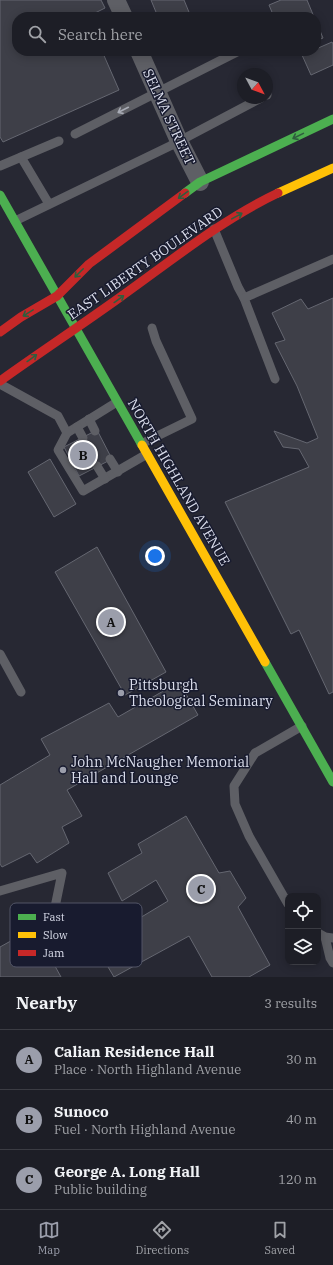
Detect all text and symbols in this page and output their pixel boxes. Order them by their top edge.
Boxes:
search box [12,12,321,56]
icon: search [26,23,48,45]
text: Search here [58,25,143,44]
street label: SELMA STREET [139,66,199,168]
north arrow [237,68,273,104]
one-way arrow [117,107,129,115]
one-way arrow [292,133,304,140]
one-way arrow [177,191,188,199]
street label: EAST LIBERTY BOULEVARD [64,202,226,324]
one-way arrow [231,212,243,220]
one-way arrow [74,268,84,278]
one-way arrow [114,295,125,303]
one-way arrow [23,309,34,317]
one-way arrow [26,354,37,362]
street label: NORTH HIGHLAND AVENUE [124,395,234,569]
pin: B [70,440,96,470]
your location [145,546,165,566]
pin: A [98,607,124,637]
place label: Pittsburgh Theological Seminary [129,676,273,710]
marker: Pittsburgh Theological Seminary [116,688,126,698]
place label: John McNaugher Memorial Hall and Lounge [71,753,249,787]
marker: John McNaugher Memorial Hall and Lounge [58,765,68,775]
pin: C [188,874,214,904]
map controls [285,893,321,965]
button: locate [285,893,321,929]
legend [10,903,142,967]
text: Fast [43,910,65,924]
text: Slow [43,928,68,942]
button: layers [285,929,321,965]
text: Jam [43,946,65,960]
text: Nearby [16,992,77,1014]
text: 3 results [264,995,317,1012]
text: Calian Residence Hall [54,1042,214,1061]
text: A [24,1051,34,1068]
text: 30 m [286,1051,317,1068]
text: Place · North Highland Avenue [54,1061,241,1078]
text: Sunoco [54,1102,109,1121]
text: B [24,1111,34,1128]
text: 40 m [286,1111,317,1128]
text: Fuel · North Highland Avenue [54,1121,235,1138]
text: George A. Long Hall [54,1162,200,1181]
text: C [25,1171,33,1188]
text: 120 m [278,1171,317,1188]
text: Public building [54,1181,147,1198]
tab: Map [38,1219,60,1257]
tab: Directions [135,1219,189,1257]
tab: Saved [264,1219,295,1257]

